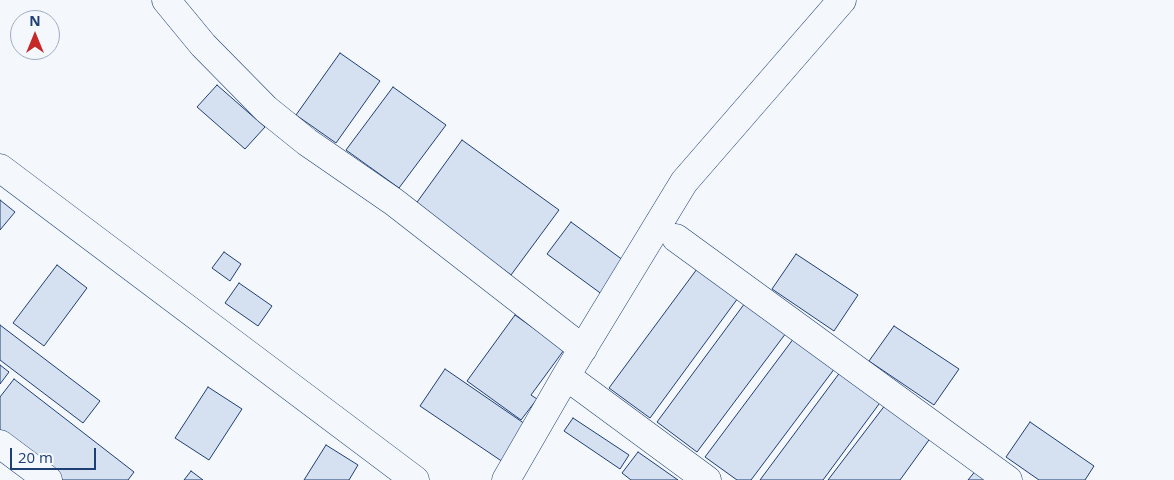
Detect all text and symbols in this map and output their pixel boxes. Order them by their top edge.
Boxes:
north arrow [10,10,60,60]
text: N [29,11,41,30]
scale bar [12,438,99,470]
text: 20 m [18,447,53,467]

